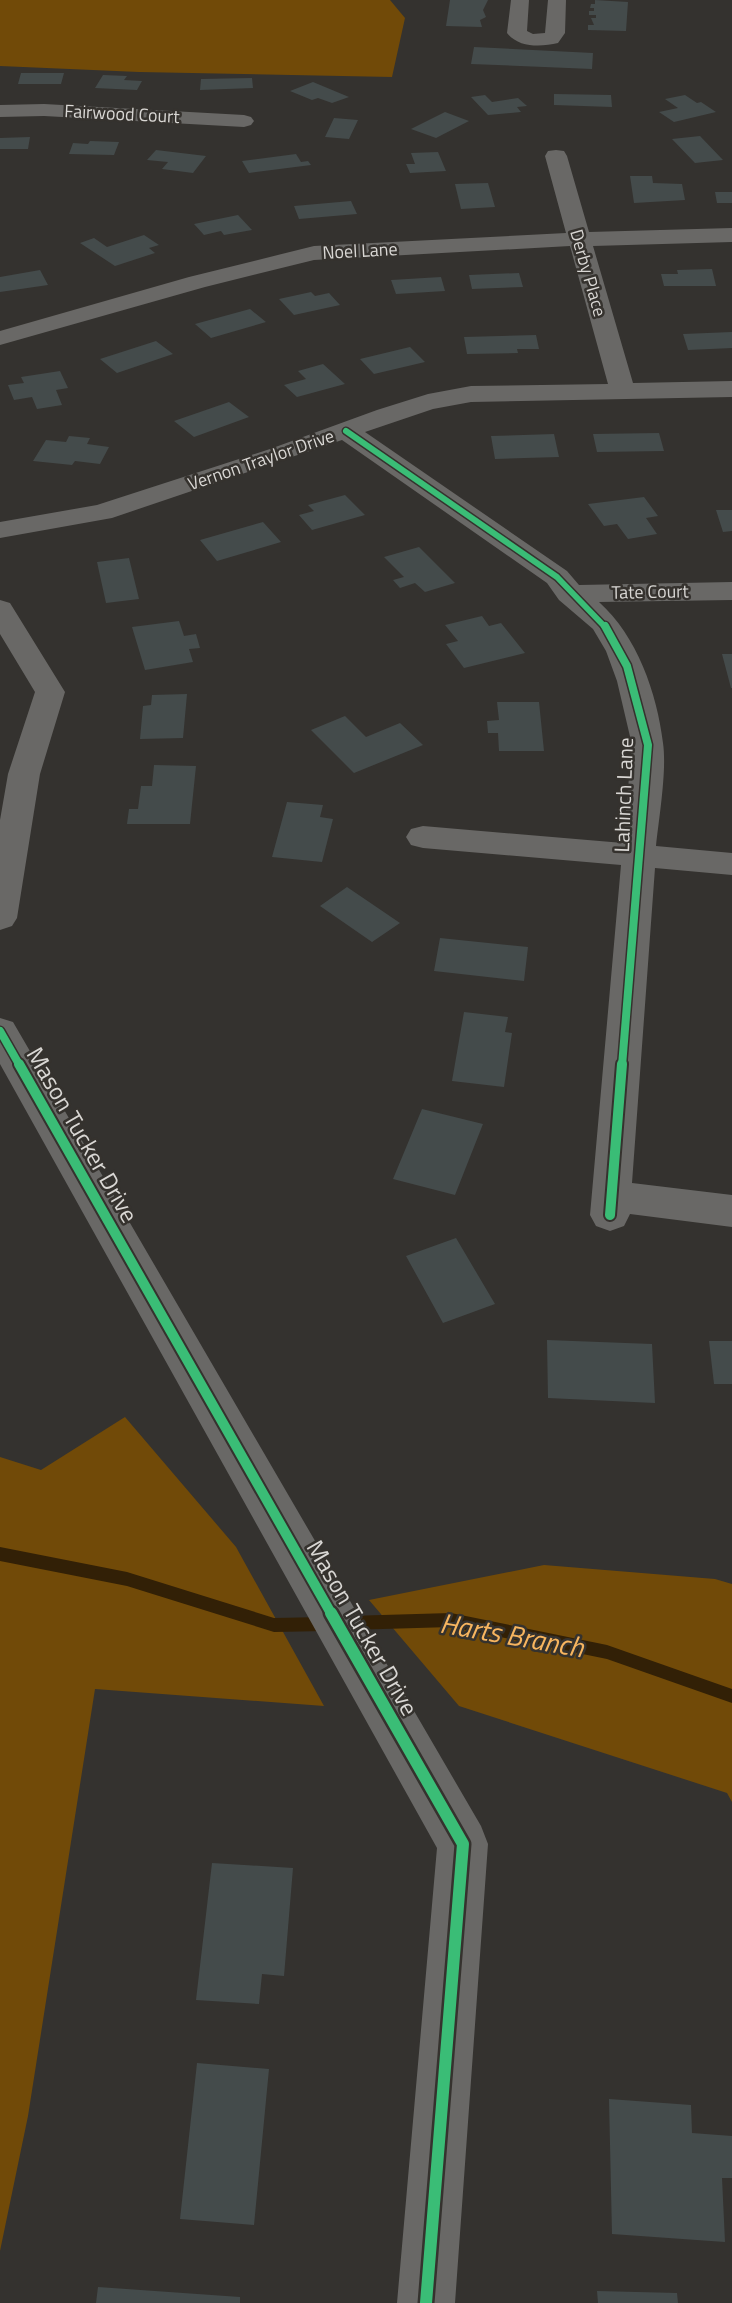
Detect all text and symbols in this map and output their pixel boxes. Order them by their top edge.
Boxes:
street label: Fairwood Court [64,97,181,130]
street label: Derby Place [563,226,614,320]
street label: Noel Lane [322,235,398,266]
street label: Vernon Traylor Drive [184,422,338,497]
street label: Tate Court [611,577,690,606]
street label: Lahinch Lane [605,737,641,853]
street label: Mason Tucker Drive [18,1040,148,1229]
street label: Mason Tucker Drive [298,1533,428,1722]
water label: Harts Branch [437,1601,588,1668]

